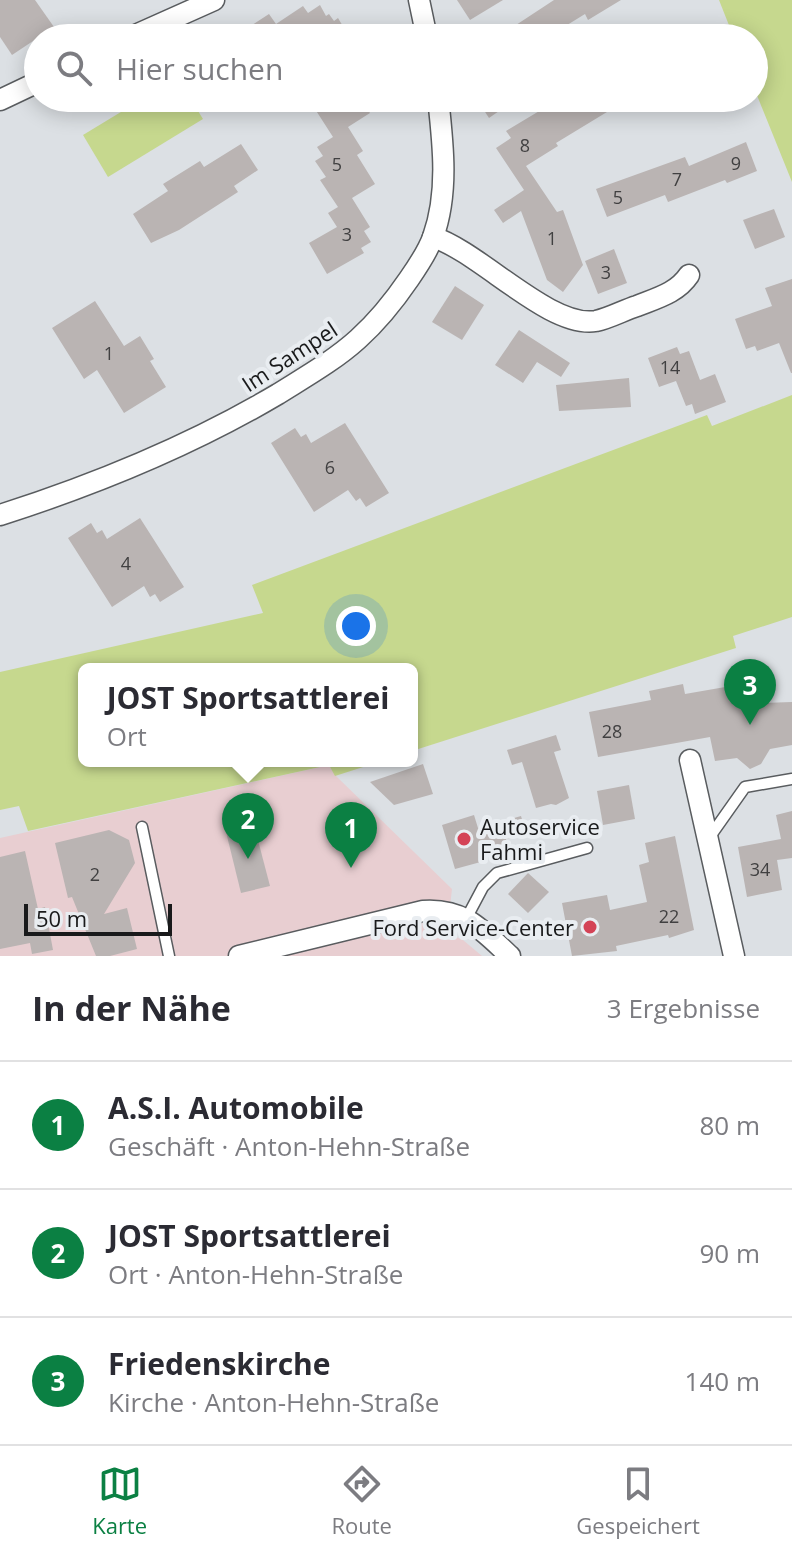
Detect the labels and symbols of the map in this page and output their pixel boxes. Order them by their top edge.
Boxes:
house number: 8 [520,133,530,157]
house number: 9 [731,151,741,175]
house number: 5 [332,152,342,176]
house number: 7 [672,167,682,191]
house number: 5 [613,185,623,209]
house number: 3 [342,222,352,246]
house number: 1 [547,226,557,250]
house number: 3 [601,260,611,284]
street label: Im Sampel [235,314,343,398]
house number: 1 [104,341,114,365]
house number: 14 [660,355,680,379]
house number: 6 [325,455,335,479]
house number: 4 [121,551,131,575]
your location [336,606,376,646]
pin: 3 [724,659,776,725]
house number: 28 [602,719,622,743]
pin: 2 [222,793,274,859]
pin: 1 [325,802,377,868]
place label: Autoservice Fahmi [480,811,600,866]
marker: Autoservice Fahmi [455,830,473,848]
house number: 34 [750,857,770,881]
house number: 2 [90,862,100,886]
scale bar [24,900,172,936]
house number: 22 [659,904,679,928]
place label: Ford Service-Center [372,912,574,942]
marker: Ford Service-Center [581,918,599,936]

